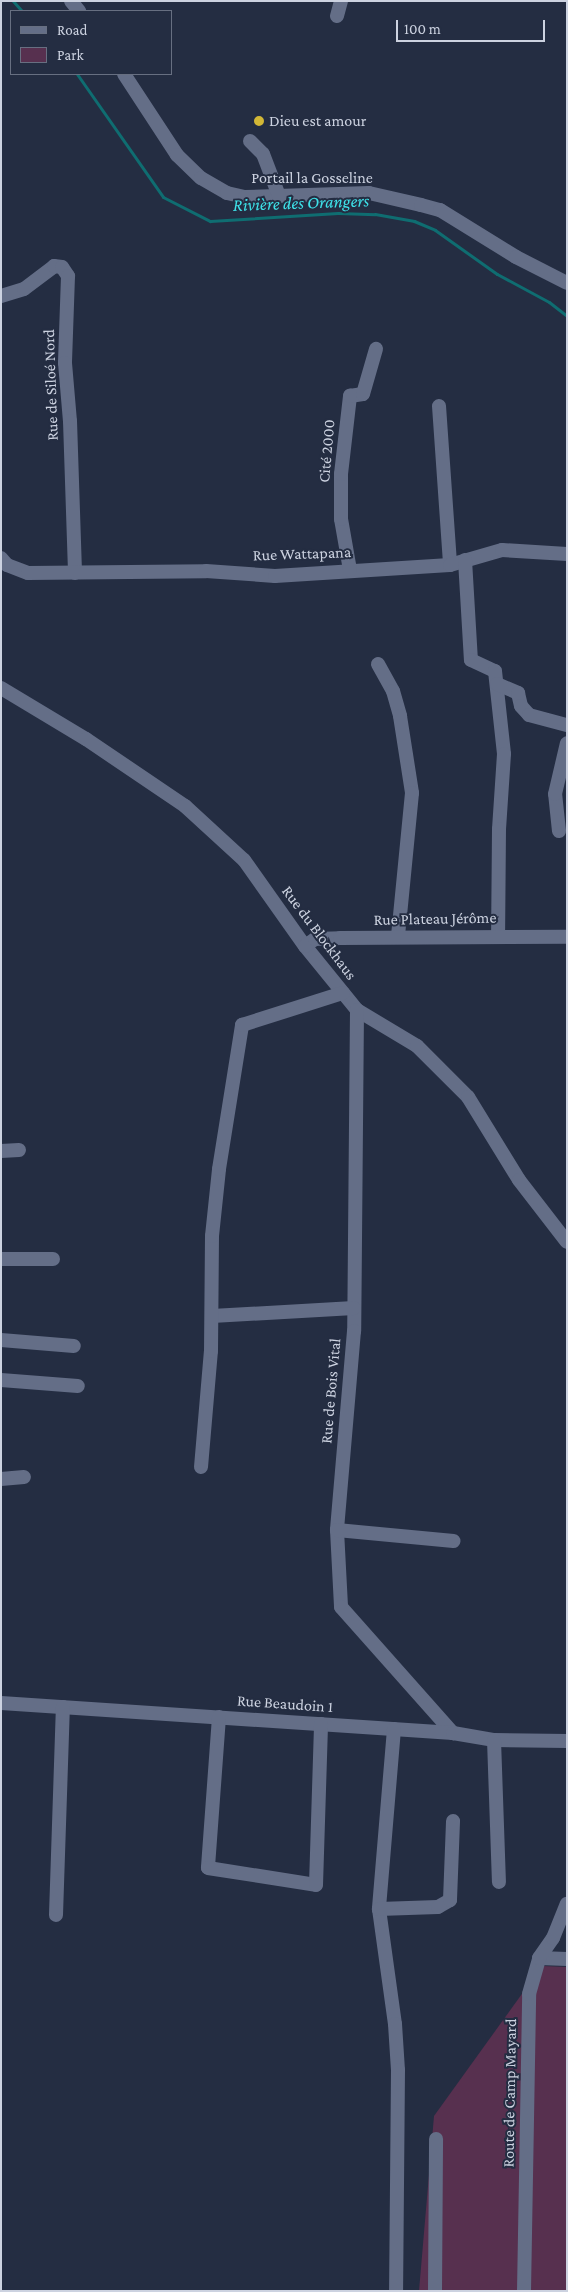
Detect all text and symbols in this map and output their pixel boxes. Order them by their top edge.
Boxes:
legend [10,10,172,75]
scale bar [398,10,547,42]
text: 100 m [404,21,441,37]
text: Road [57,22,87,38]
text: Park [57,47,84,63]
place label: Dieu est amour [269,111,366,131]
marker: Dieu est amour [253,115,265,127]
street label: Portail la Gosseline [251,168,373,188]
water label: Rivière des Orangers [233,190,369,216]
street label: Rue de Siloé Nord [39,329,63,441]
street label: Cité 2000 [315,418,339,484]
street label: Rue Wattapana [253,543,351,565]
street label: Rue du Blockhaus [277,882,361,984]
street label: Rue Plateau Jérôme [373,908,497,930]
street label: Rue de Bois Vital [317,1338,345,1444]
street label: Rue Beaudoin 1 [236,1691,334,1717]
street label: Route de Camp Mayard [499,2018,521,2168]

